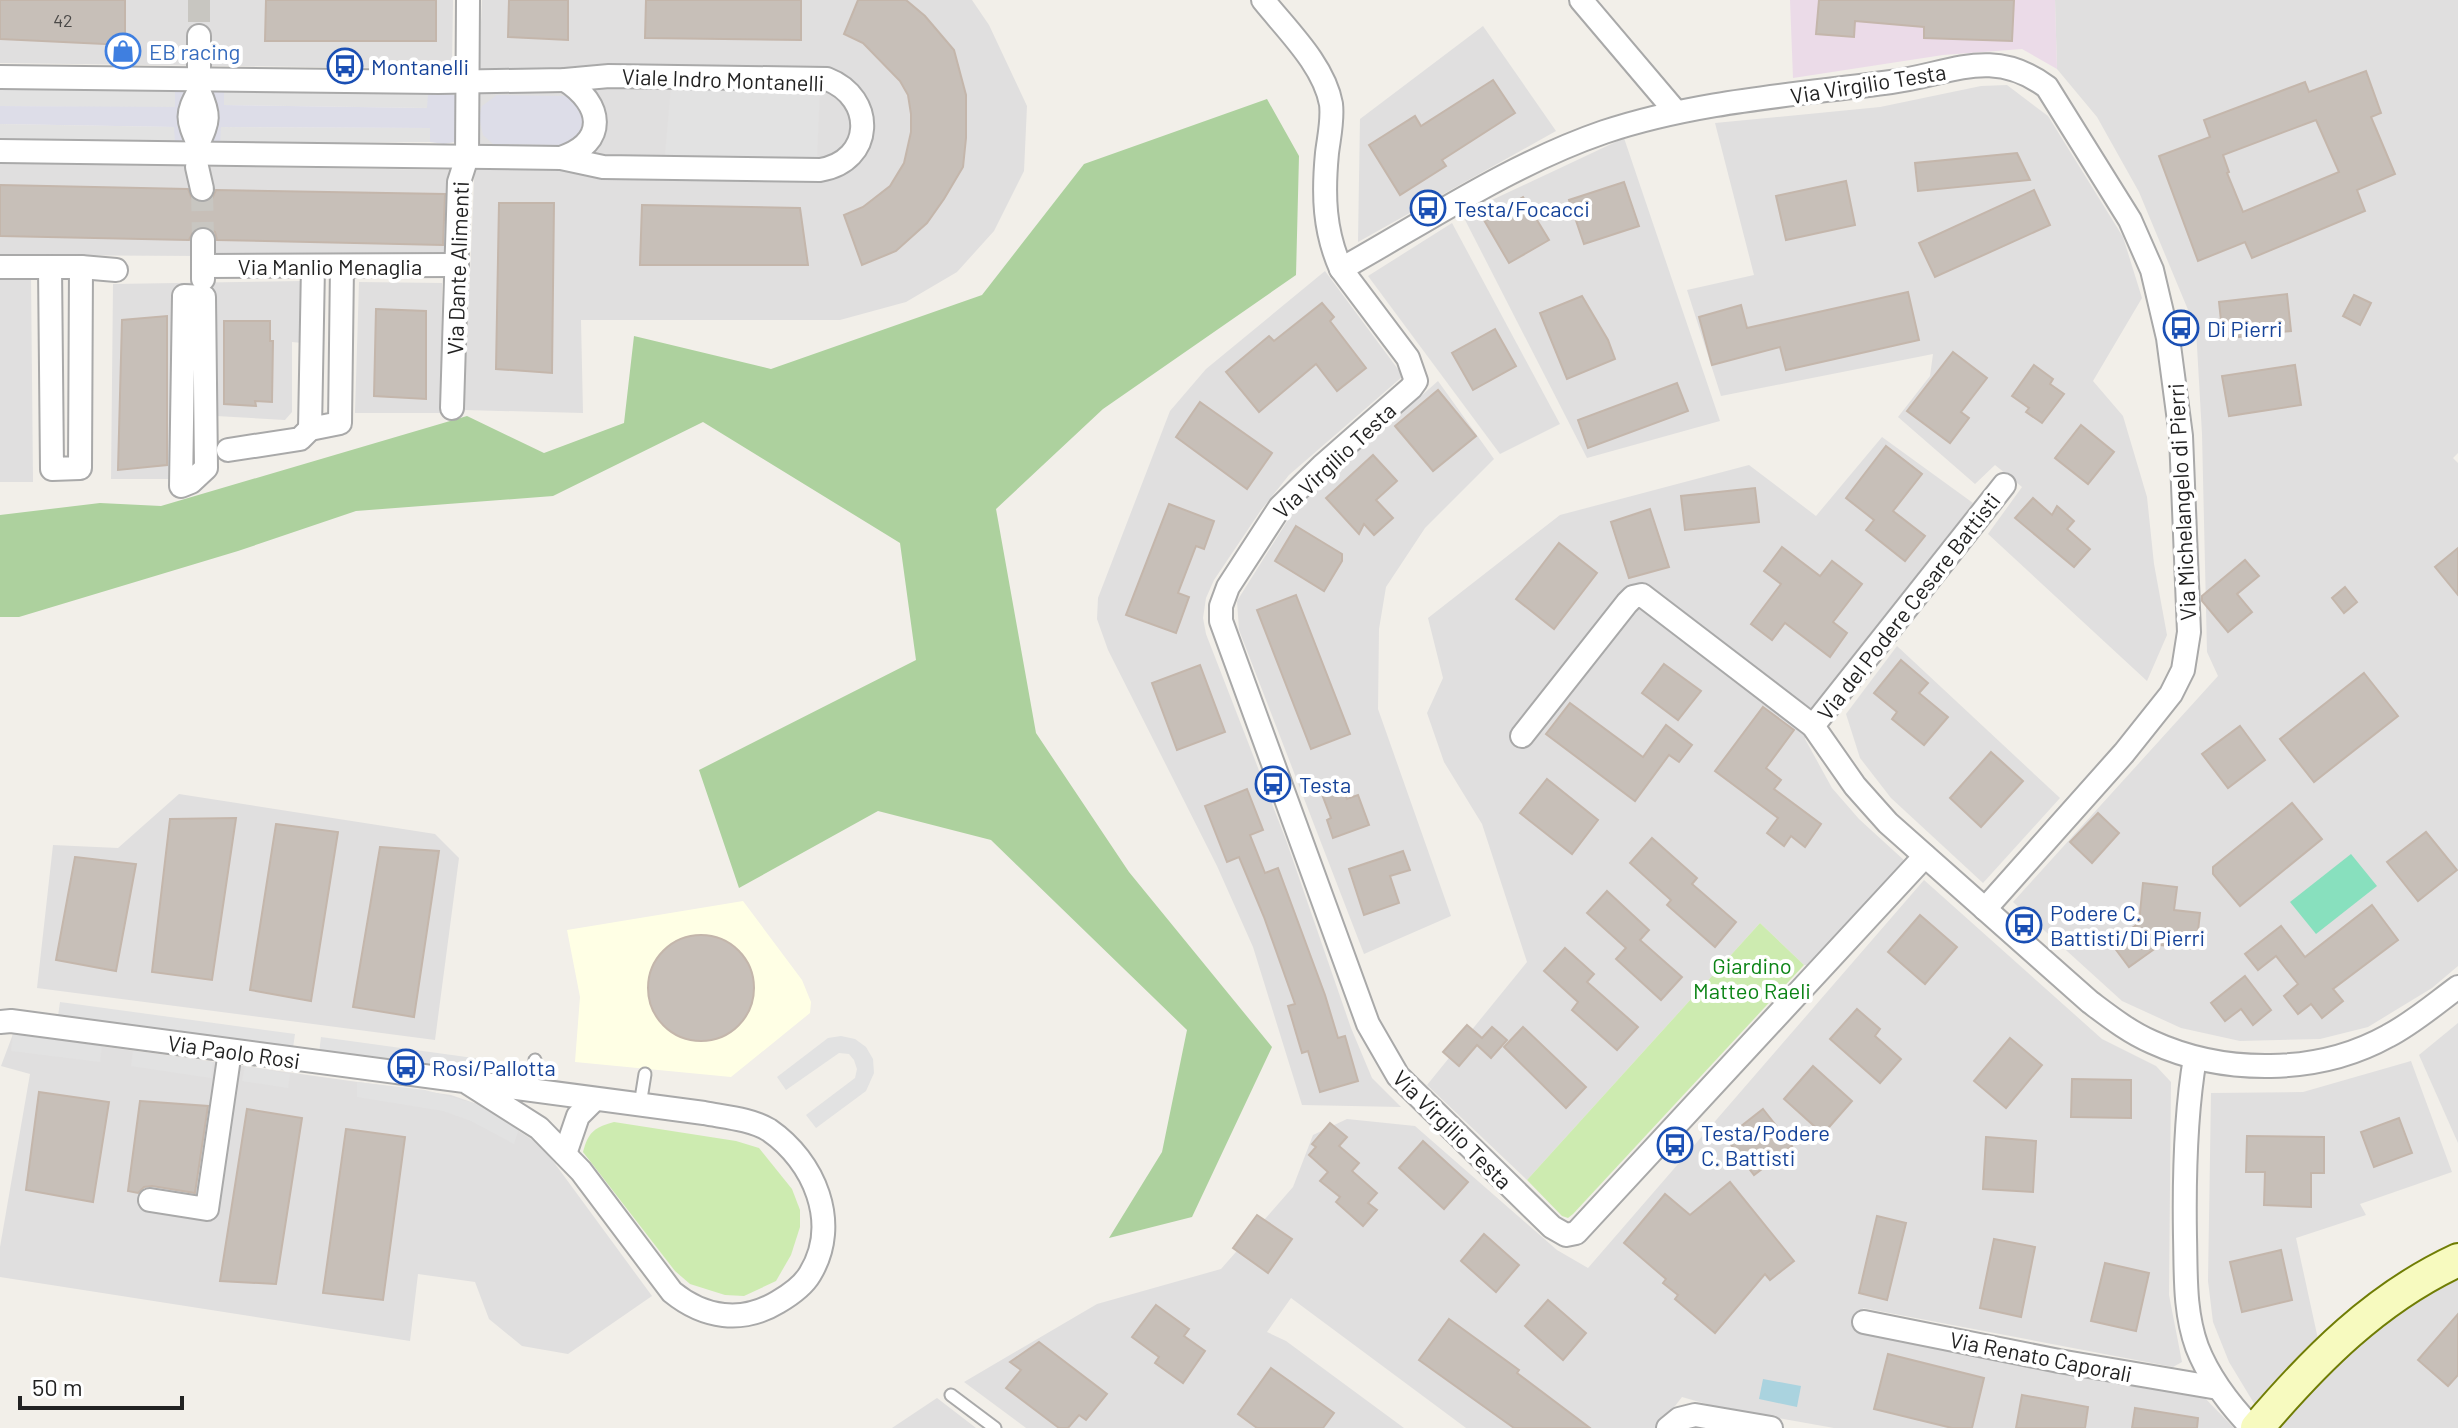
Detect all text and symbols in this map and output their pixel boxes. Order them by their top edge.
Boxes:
house number: 42 [53,9,73,31]
shop icon: EB racing [104,32,142,70]
place label: EB racing [149,38,240,64]
bus stop icon: Montanelli [326,47,364,85]
place label: Montanelli [371,53,469,79]
street label: Via Virgilio Testa [1788,58,1948,108]
street label: Viale Indro Montanelli [621,62,825,96]
street label: Via Dante Alimenti [441,181,473,355]
bus stop icon: Testa/Focacci [1409,189,1447,227]
place label: Testa/Focacci [1454,195,1590,221]
street label: Via Manlio Menaglia [238,253,422,279]
bus stop icon: Di Pierri [2162,309,2200,347]
place label: Di Pierri [2207,315,2283,341]
street label: Via Michelangelo di Pierri [2162,383,2200,621]
street label: Via Virgilio Testa [1268,397,1400,523]
street label: Via del Podere Cesare Battisti [1811,487,2005,725]
bus stop icon: Testa [1254,765,1292,803]
place label: Testa [1299,771,1351,797]
place label: Podere C. Battisti/Di Pierri [2050,899,2205,950]
bus stop icon: Podere C. Battisti/Di Pierri [2005,906,2043,944]
park label: Giardino Matteo Raeli [1693,952,1811,1003]
street label: Via Paolo Rosi [166,1029,302,1073]
bus stop icon: Rosi/Pallotta [387,1048,425,1086]
place label: Rosi/Pallotta [432,1054,556,1080]
street label: Via Virgilio Testa [1388,1064,1518,1194]
place label: Testa/Podere C. Battisti [1701,1119,1830,1170]
bus stop icon: Testa/Podere C. Battisti [1656,1126,1694,1164]
street label: Via Renato Caporali [1948,1326,2134,1386]
scale bar [20,1360,182,1410]
text: 50 m [32,1372,83,1401]

